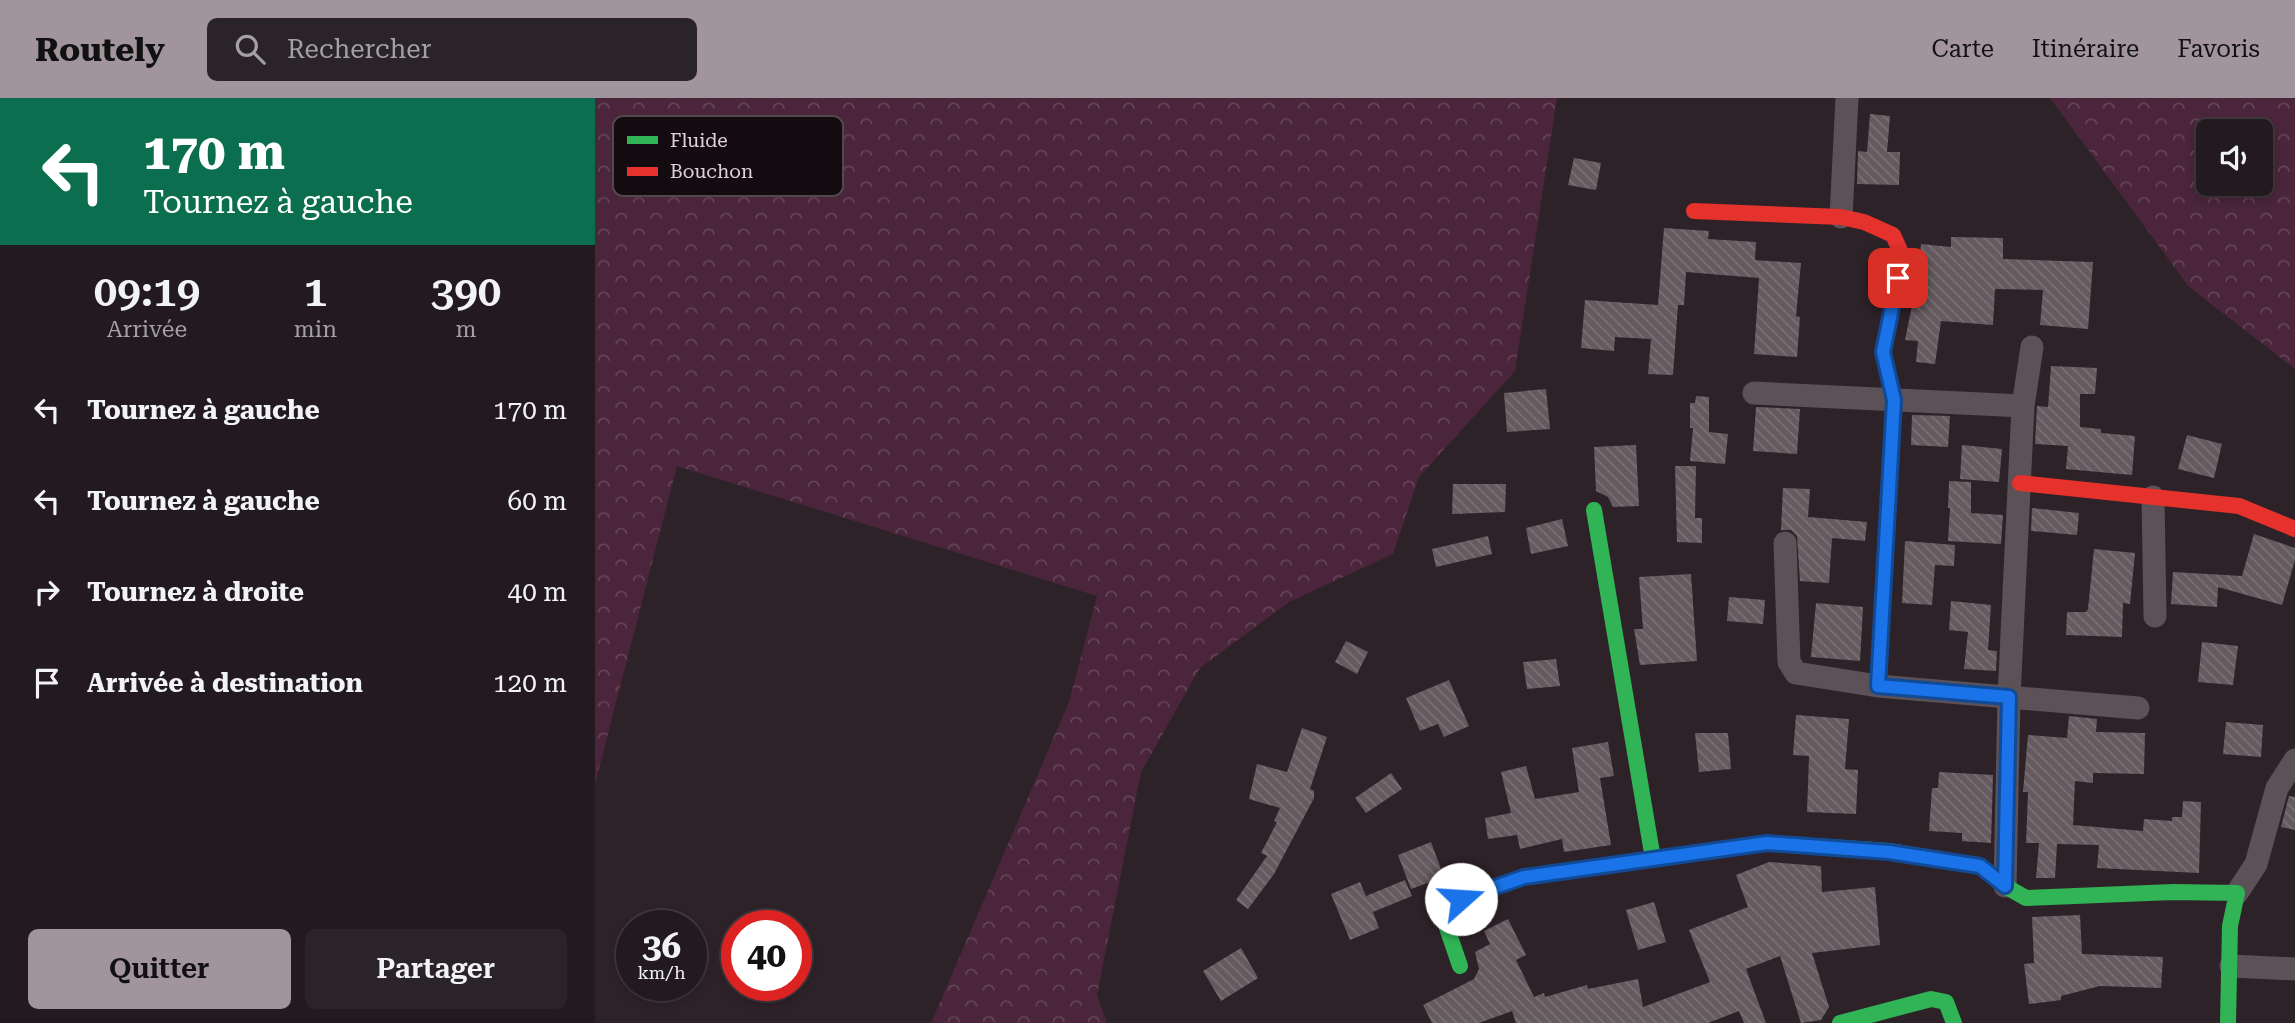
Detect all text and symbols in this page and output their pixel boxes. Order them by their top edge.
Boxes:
search box [207,18,697,81]
text: Routely [35,30,165,69]
icon: search [231,30,269,68]
text: Rechercher [287,34,431,64]
text: Carte [1932,35,1994,63]
text: Itinéraire [2032,35,2139,63]
text: Favoris [2177,35,2260,63]
legend [613,116,843,196]
map controls [2196,119,2273,196]
button: sound [2196,119,2273,196]
text: 170 m [143,124,285,181]
icon: left [28,126,119,217]
text: Fluide [670,129,728,152]
text: Bouchon [670,160,753,183]
text: Tournez à gauche [143,183,413,221]
pin [1868,248,1928,308]
icon: arrive [1879,259,1917,297]
text: 09:19 [94,267,200,316]
text: 1 [304,267,327,316]
text: 390 [431,267,501,316]
text: Arrivée [107,316,187,343]
text: min [294,316,337,343]
text: m [455,316,476,343]
icon: left [28,391,66,429]
text: Tournez à gauche [87,395,320,425]
text: 170 m [493,395,567,425]
icon: left [28,482,66,520]
text: Tournez à gauche [87,486,320,516]
text: 60 m [508,486,567,516]
icon: right [28,573,66,611]
text: Tournez à droite [87,577,304,607]
text: 40 m [508,577,567,607]
icon: arrive [28,664,66,702]
text: Arrivée à destination [87,668,363,698]
text: 120 m [493,668,567,698]
position arrow [1424,862,1498,936]
speed limit sign: 40 [721,910,812,1001]
text: 36 [642,926,681,967]
button: Quitter [28,929,291,1009]
button: Partager [305,929,567,1009]
text: km/h [637,962,686,983]

